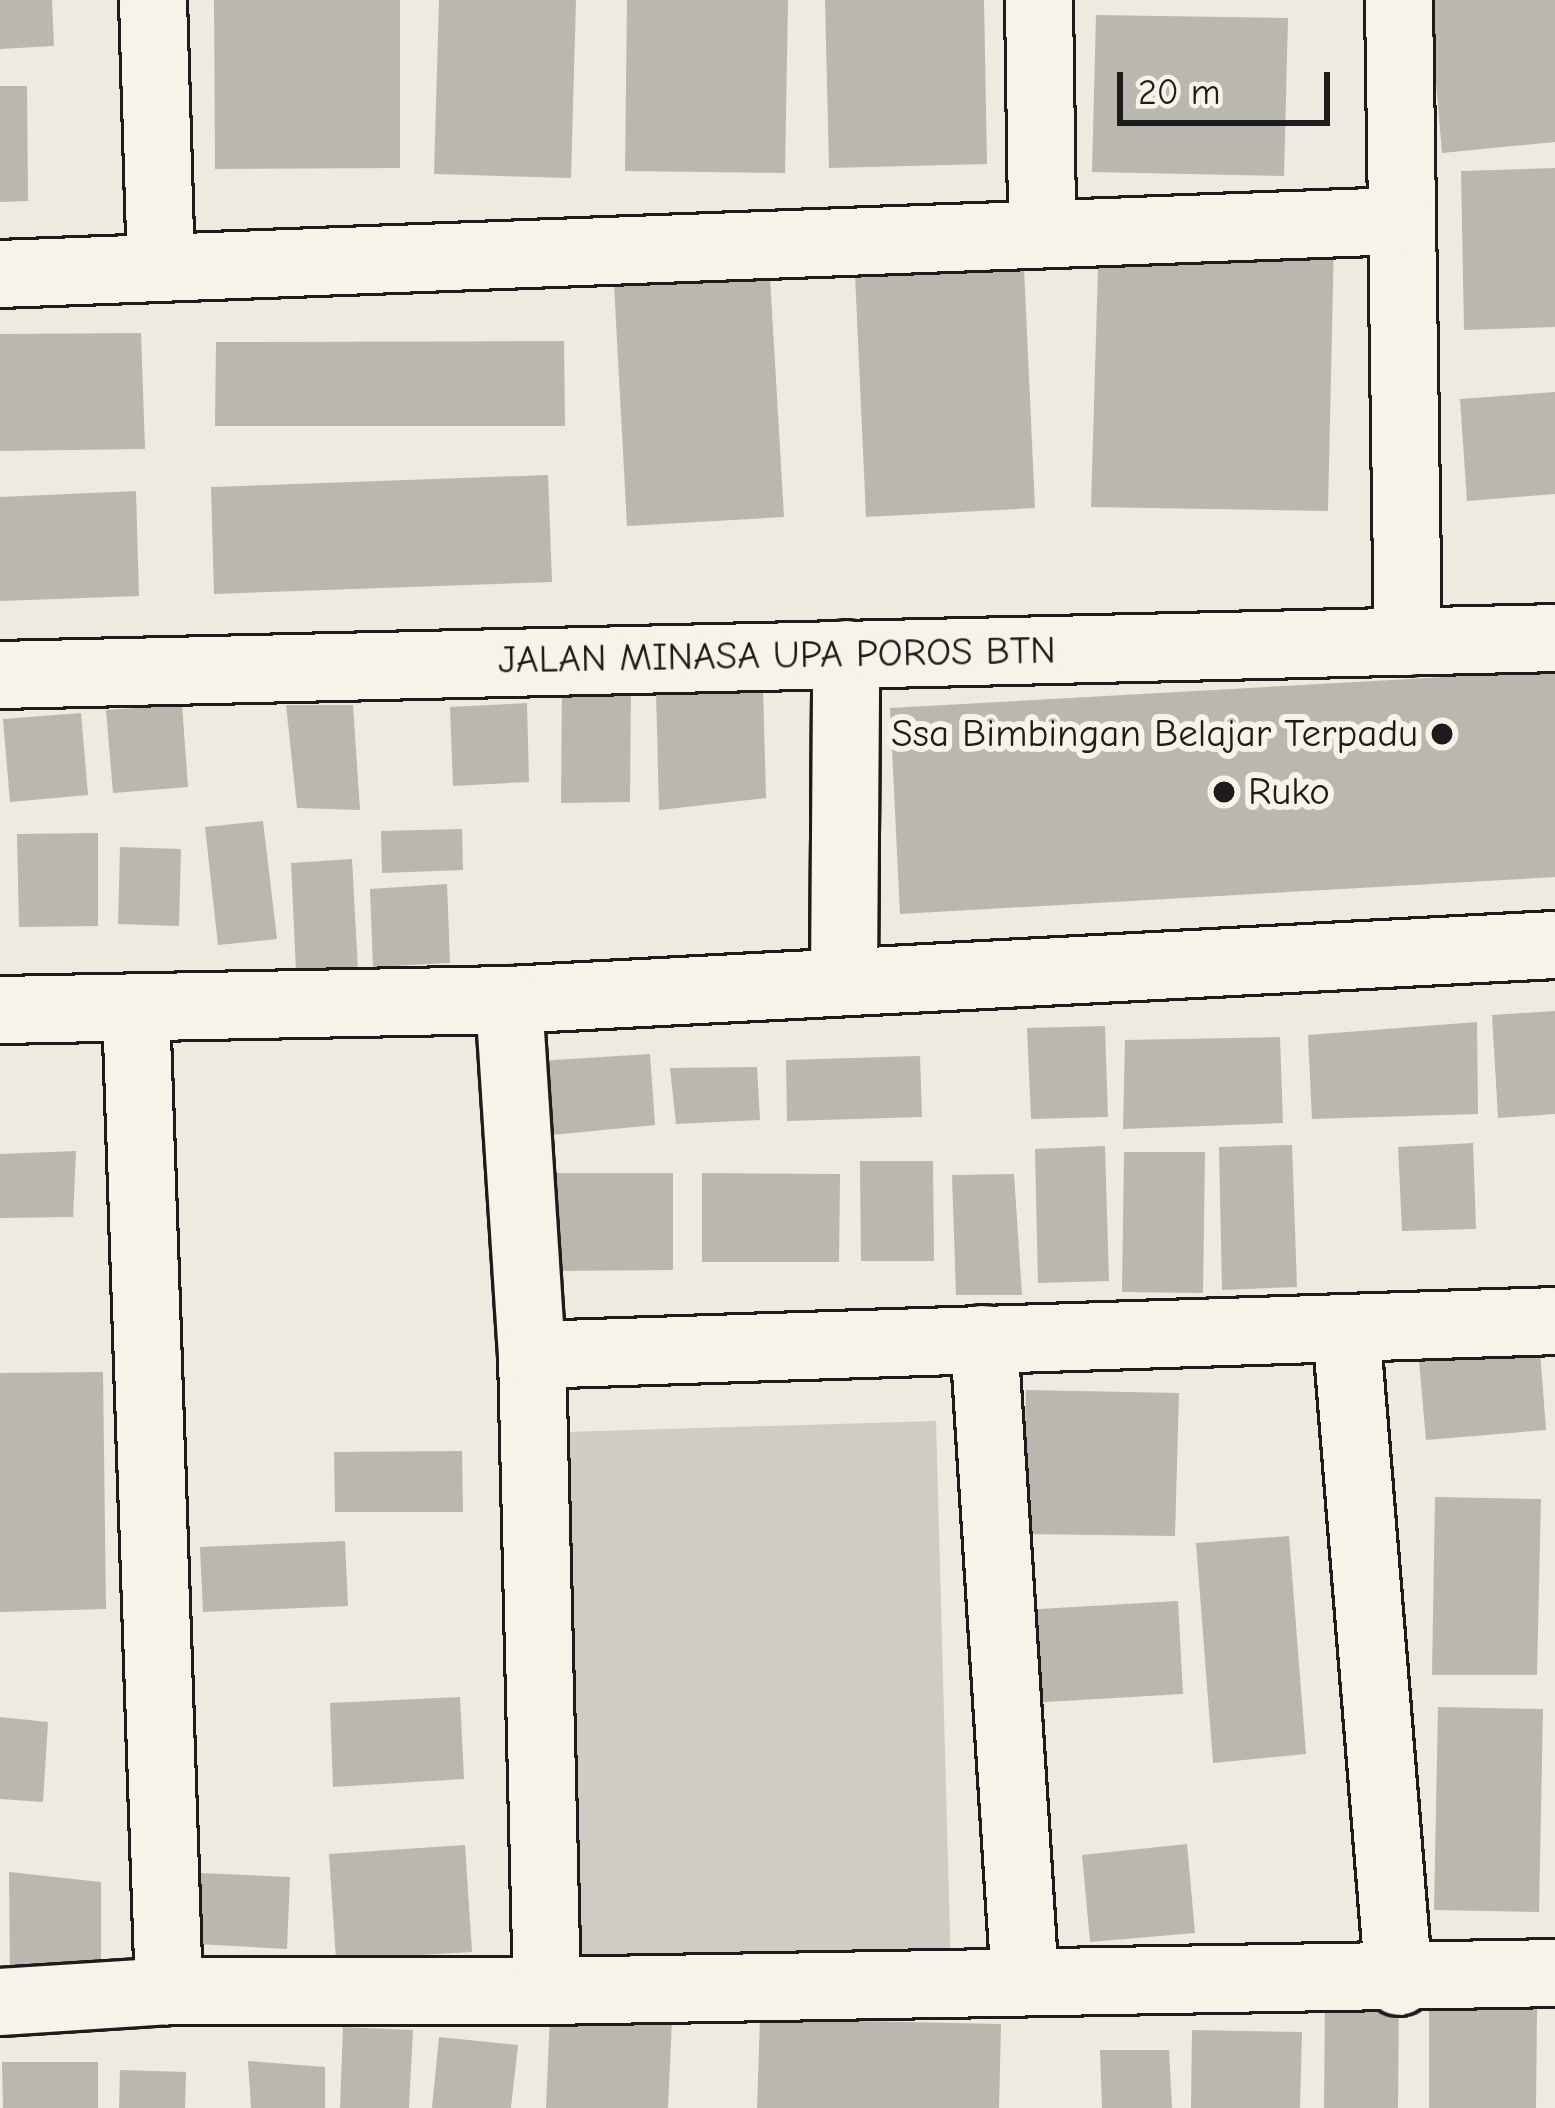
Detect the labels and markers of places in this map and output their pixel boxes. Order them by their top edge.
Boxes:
place label: Ssa Bimbingan Belajar Terpadu [891,711,1418,757]
marker: Ssa Bimbingan Belajar Terpadu [1429,721,1455,747]
place label: Ruko [1248,769,1330,815]
marker: Ruko [1211,779,1237,805]

